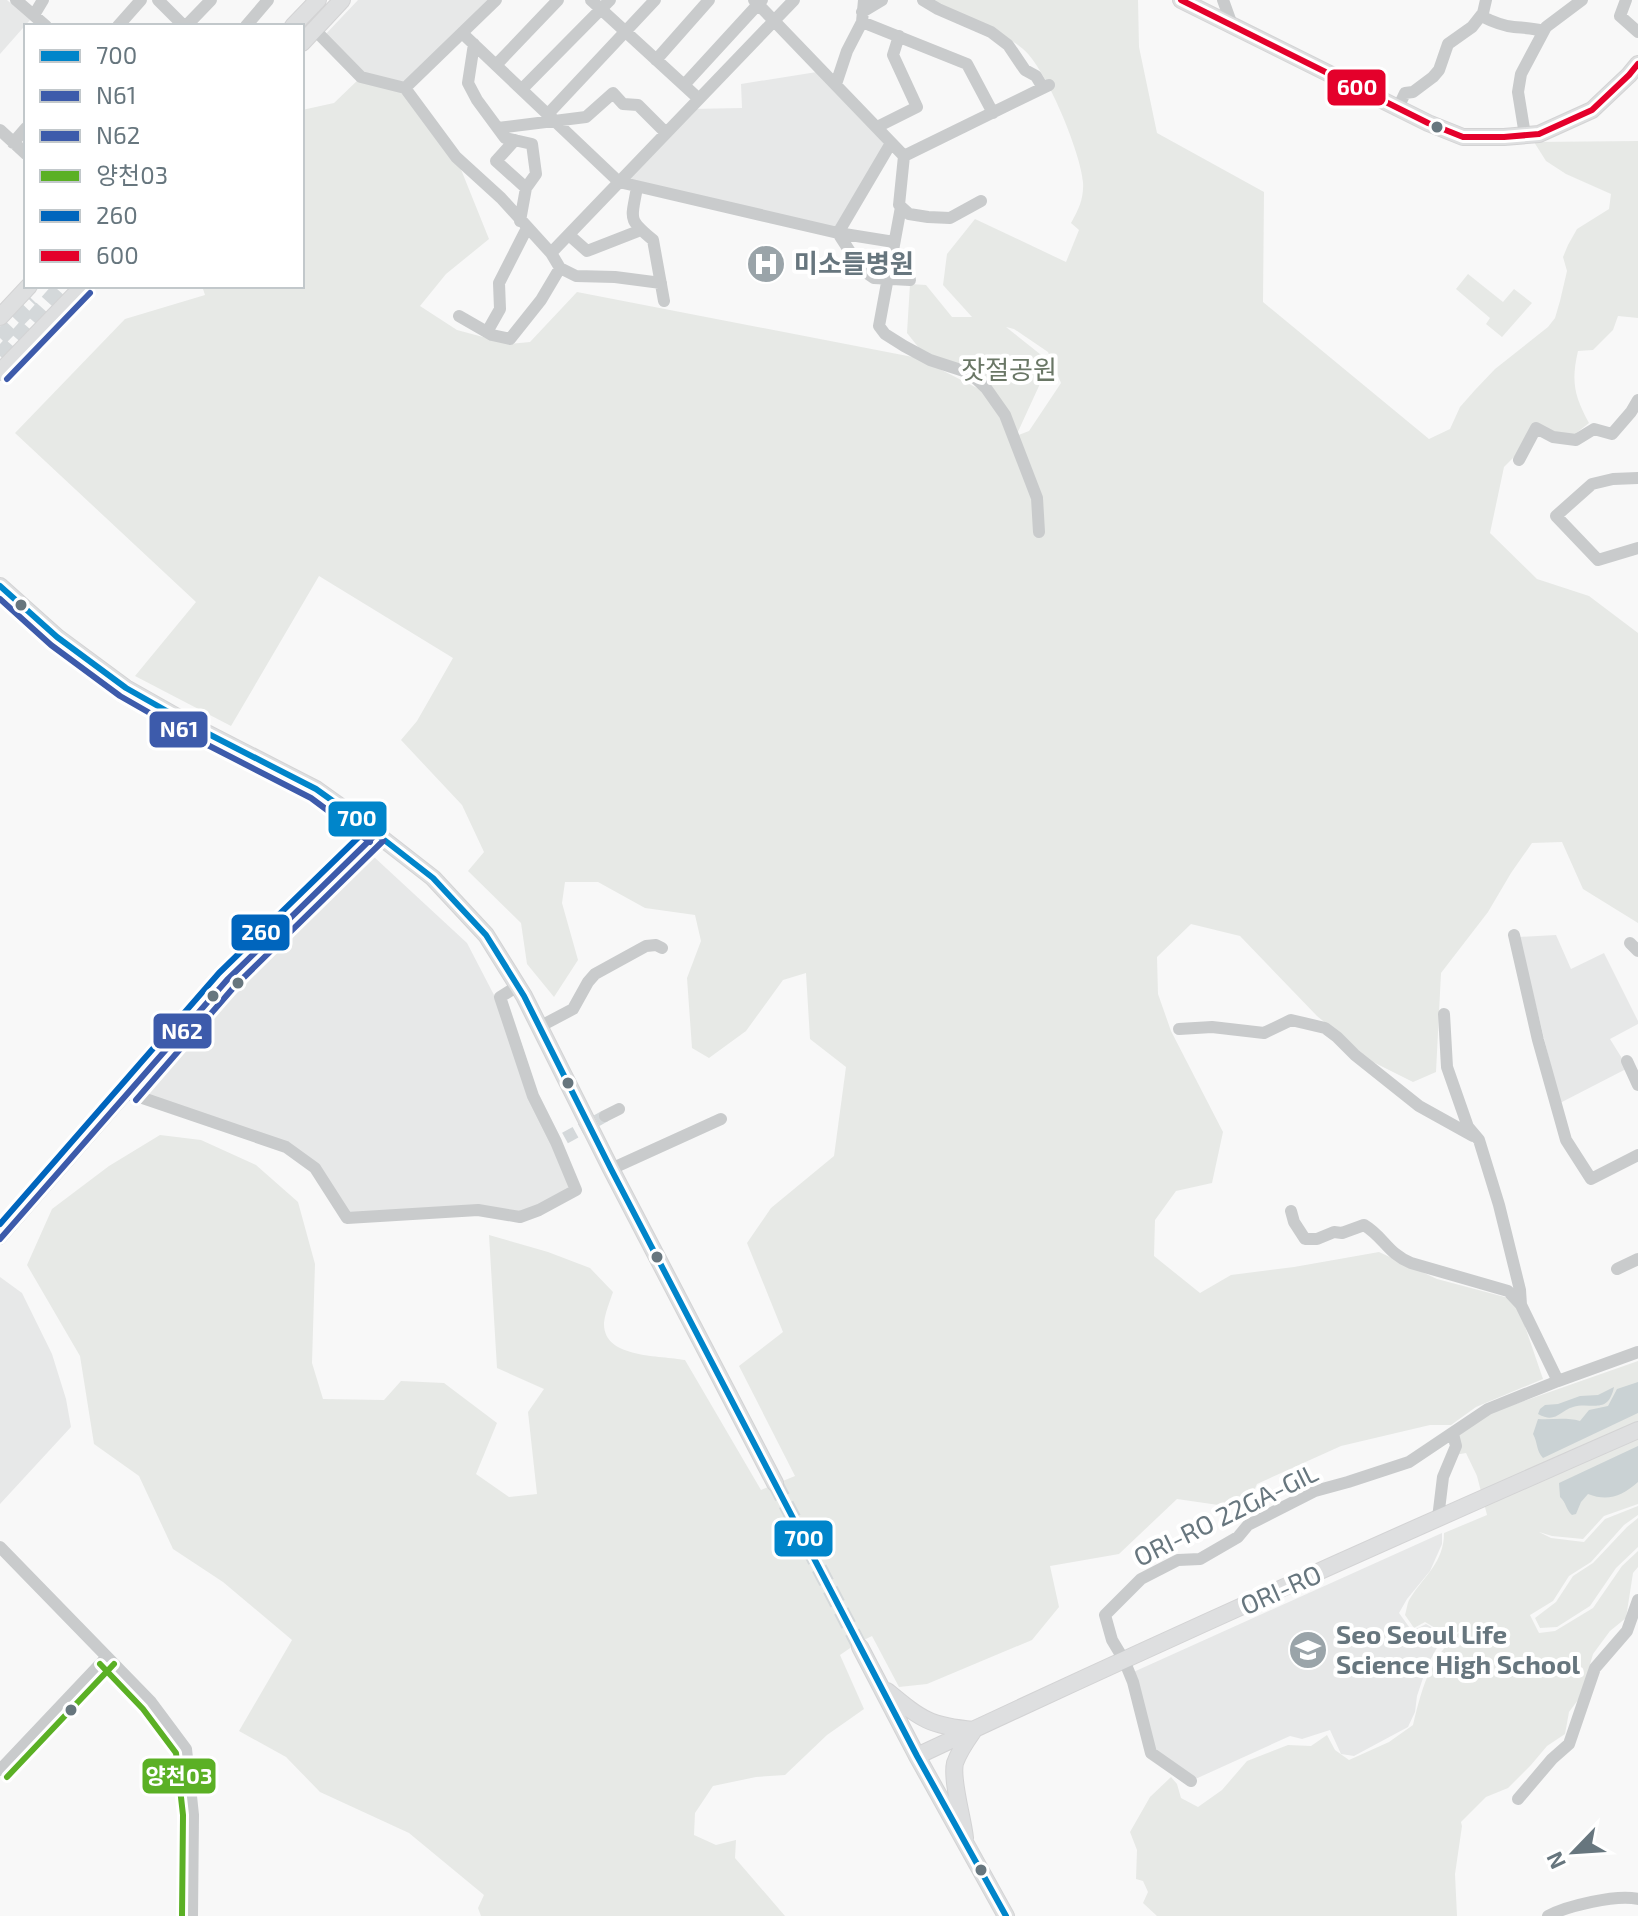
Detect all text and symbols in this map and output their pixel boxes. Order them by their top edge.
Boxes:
legend [24,24,304,288]
text: 700 [96,40,137,69]
line badge: 600 [1326,68,1387,107]
text: 600 [1337,73,1377,99]
text: N61 [96,80,136,109]
unlabelled marker [1429,119,1445,135]
text: N62 [96,120,140,149]
text: 양천03 [96,160,168,189]
text: 260 [96,200,138,229]
text: 600 [96,240,139,269]
hospital icon: 미소들병원 [745,243,787,285]
place label: 미소들병원 [794,247,914,278]
park label: 잣절공원 [961,353,1057,384]
unlabelled marker [13,597,29,613]
line badge: N61 [148,710,209,749]
text: N61 [160,715,198,741]
line badge: 700 [327,800,388,838]
text: 700 [337,804,377,830]
line badge: 260 [230,913,291,952]
text: 260 [241,918,281,944]
unlabelled marker [230,975,246,991]
unlabelled marker [205,988,221,1004]
line badge: N62 [152,1012,213,1050]
text: N62 [161,1017,203,1043]
unlabelled marker [560,1075,576,1091]
unlabelled marker [649,1249,665,1265]
street label: ORI-RO 22GA-GIL [1128,1456,1322,1572]
line badge: 700 [773,1519,834,1558]
text: 700 [784,1524,824,1550]
street label: ORI-RO [1235,1557,1326,1620]
place label: Seo Seoul Life Science High School [1336,1618,1581,1679]
school or university icon: Seo Seoul Life Science High School [1287,1629,1329,1671]
unlabelled marker [63,1702,79,1718]
line badge: 양천03 [141,1757,217,1795]
text: 양천03 [146,1762,212,1788]
north arrow [1534,1812,1614,1892]
text: N [1540,1848,1570,1874]
unlabelled marker [973,1862,989,1878]

